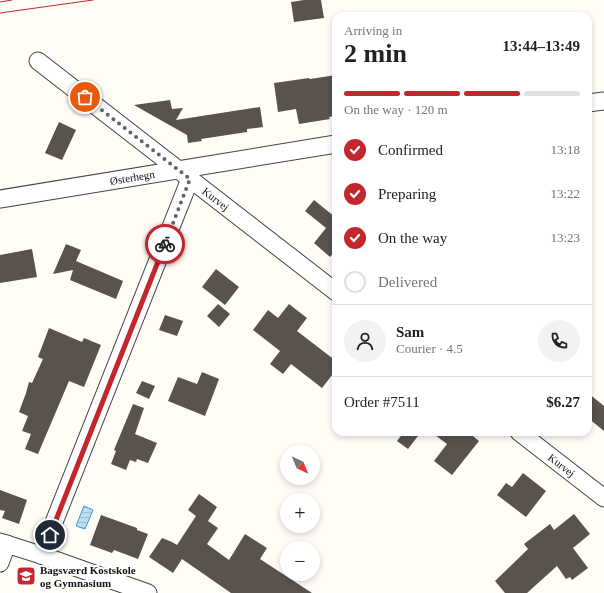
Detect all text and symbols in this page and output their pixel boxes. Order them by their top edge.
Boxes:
text: Arriving in [344,23,402,38]
text: 13:44–13:49 [503,38,580,54]
text: 2 min [344,39,407,68]
pin [68,80,102,114]
icon: bag [74,86,96,108]
text: On the way · 120 m [344,102,448,117]
icon: check [344,139,366,161]
text: Confirmed [378,142,443,158]
text: 13:18 [550,142,580,157]
street label: Østerhegn [109,168,156,187]
icon: check [344,183,366,205]
street label: Kurvej [200,185,232,213]
text: Preparing [378,186,436,202]
text: 13:22 [550,186,580,201]
courier [145,224,185,264]
icon: check [344,227,366,249]
text: On the way [378,230,447,246]
text: 13:23 [550,230,580,245]
icon: bike [154,233,176,255]
text: Delivered [378,274,437,290]
button: person [344,320,386,362]
button: phone [538,320,580,362]
text: Sam [396,324,424,340]
text: Courier · 4.5 [396,341,463,356]
text: Order #7511 [344,394,420,410]
text: $6.27 [546,394,580,410]
north arrow [280,445,320,485]
map controls [280,445,320,581]
street label: Kurvej [546,451,577,479]
button: + [280,493,320,533]
pin [33,518,67,552]
icon: home [39,524,61,546]
button: − [280,541,320,581]
place label: Bagsværd Kostskole og Gymnasium [40,564,136,589]
school or university icon: Bagsværd Kostskole og Gymnasium [15,565,37,587]

